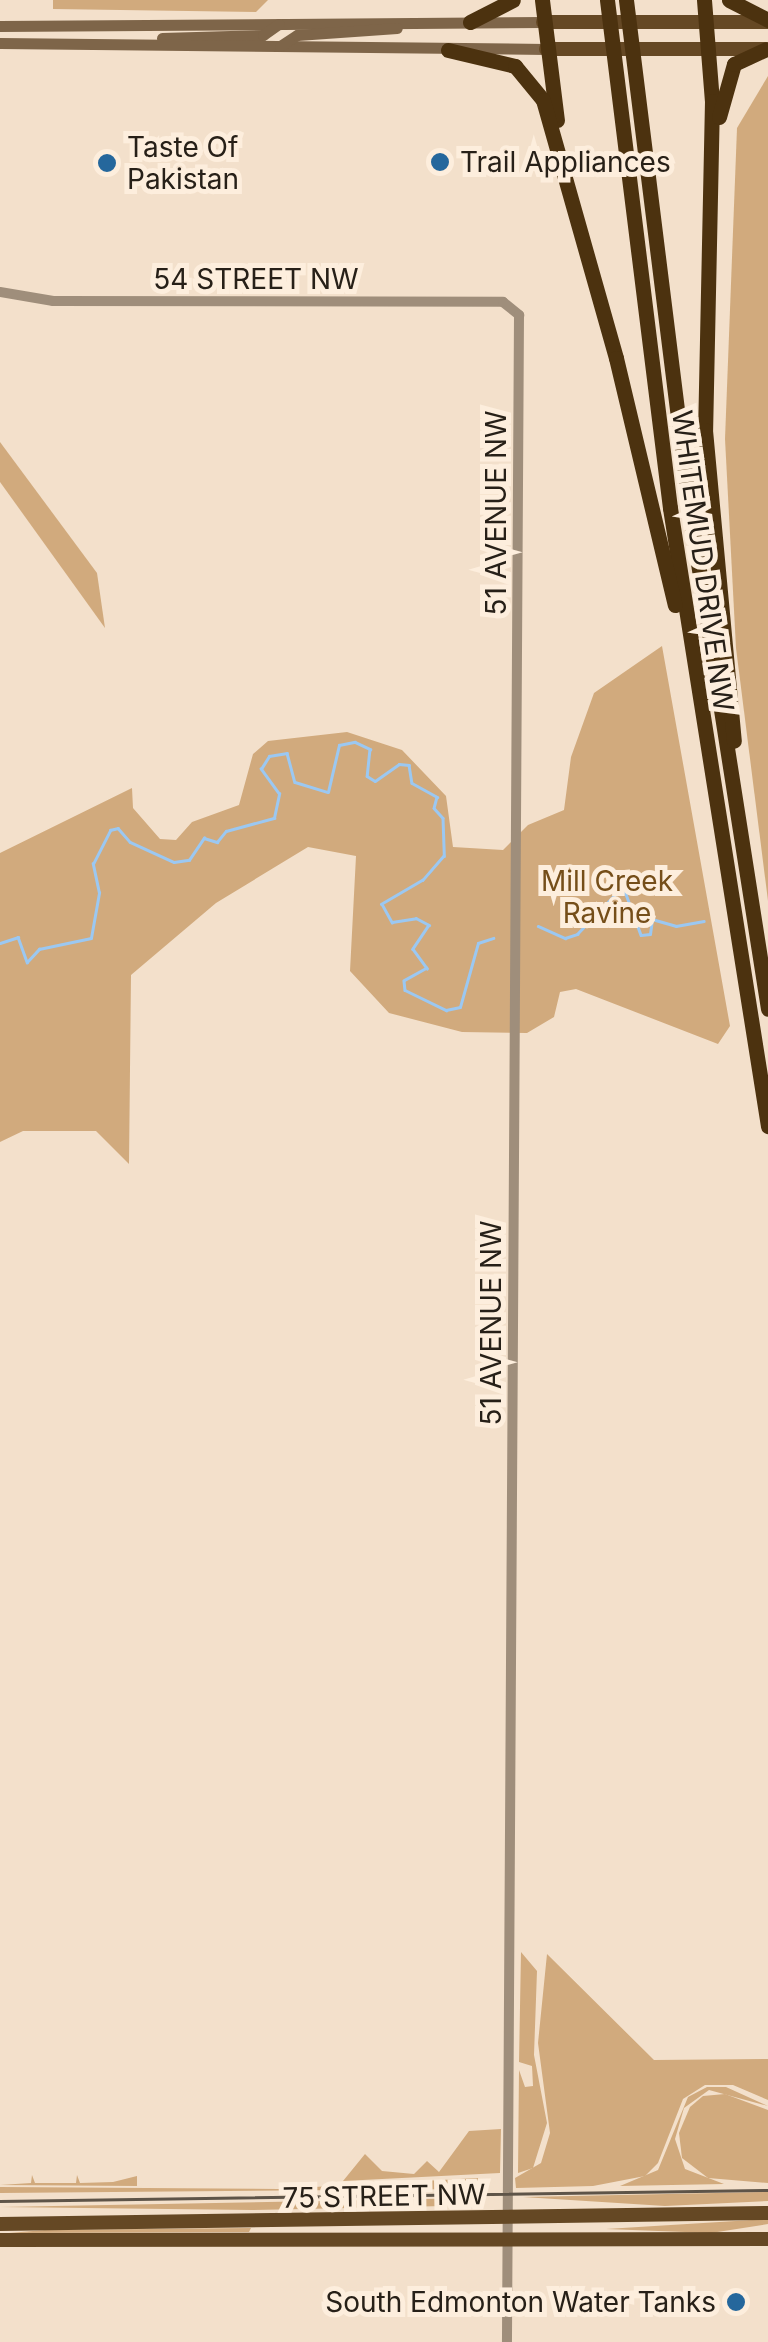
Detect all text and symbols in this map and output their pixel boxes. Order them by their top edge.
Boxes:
place label: Taste Of Pakistan [127,130,239,196]
place label: Trail Appliances [460,145,671,179]
marker: Trail Appliances [429,151,451,173]
marker: Taste Of Pakistan [96,152,118,174]
street label: 54 STREET NW [153,262,359,296]
street label: WHITEMUD DRIVE NW [665,408,741,714]
street label: 51 AVENUE NW [479,410,513,616]
park label: Mill Creek Ravine [541,864,673,930]
street label: 51 AVENUE NW [474,1220,508,1426]
street label: 75 STREET NW [282,2177,486,2215]
place label: South Edmonton Water Tanks [325,2285,716,2319]
marker: South Edmonton Water Tanks [725,2291,747,2313]

